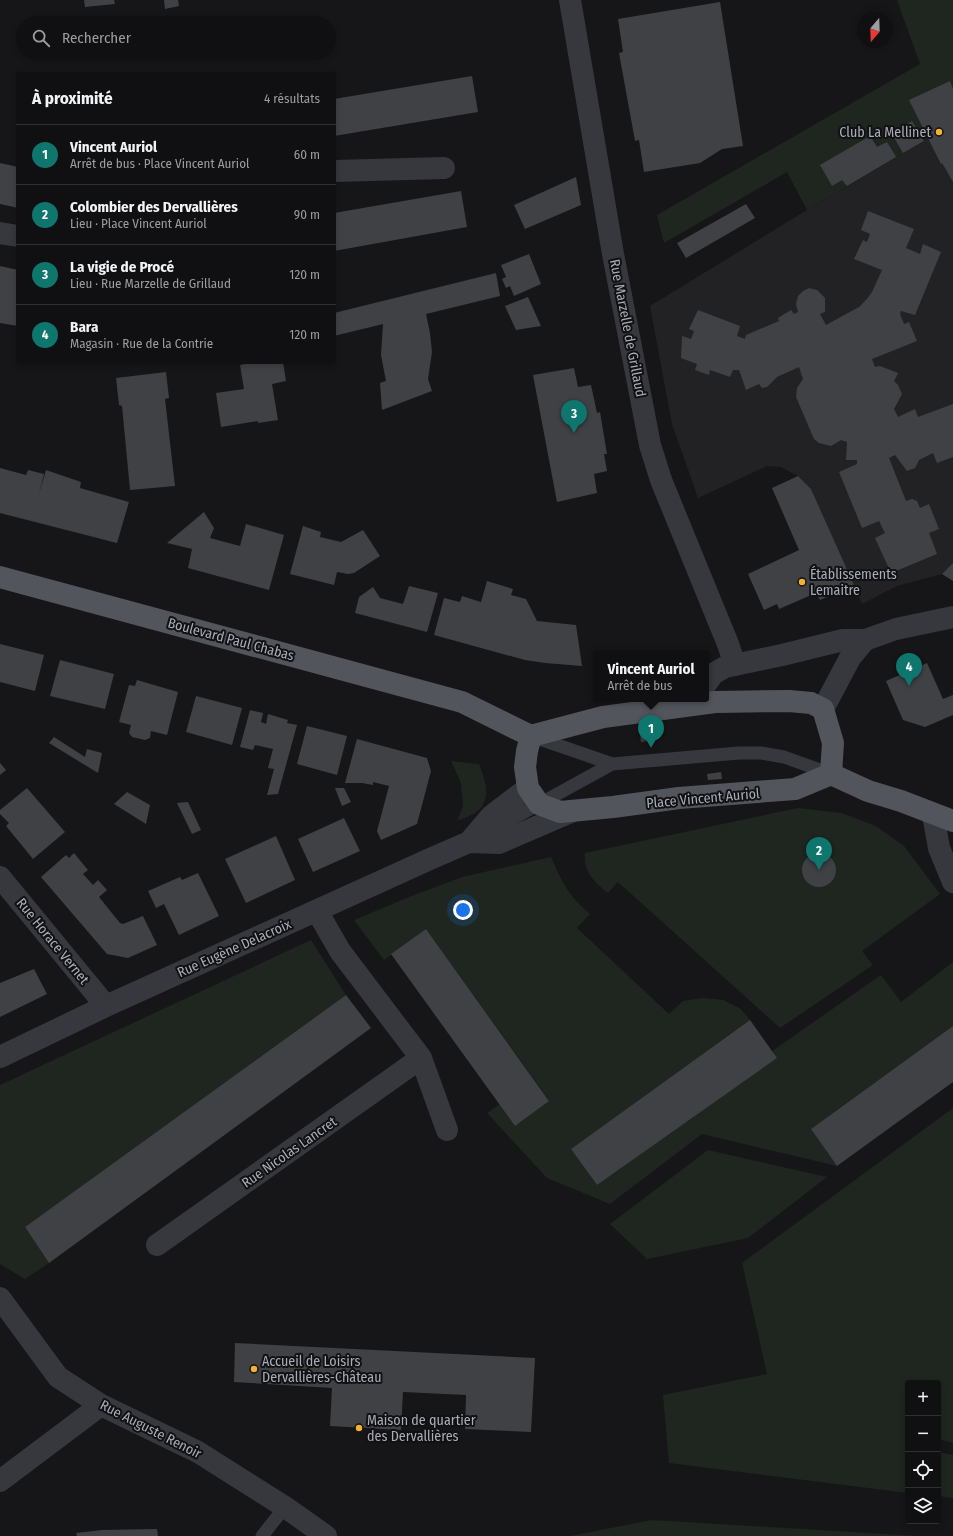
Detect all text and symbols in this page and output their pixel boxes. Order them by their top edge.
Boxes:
north arrow [857,12,893,48]
search box [16,16,336,60]
icon: search [30,27,52,49]
text: Rechercher [62,29,131,47]
text: À proximité [32,88,113,109]
text: 4 résultats [264,91,320,106]
place label: Club La Mellinet [839,124,931,141]
marker: Club La Mellinet [934,127,944,137]
text: Vincent Auriol [70,138,157,156]
text: 1 [42,147,48,162]
text: 60 m [294,147,320,162]
text: Arrêt de bus · Place Vincent Auriol [70,156,249,171]
text: Colombier des Dervallières [70,198,238,216]
text: 2 [42,207,48,222]
text: 90 m [294,207,320,222]
text: Lieu · Place Vincent Auriol [70,216,207,231]
text: La vigie de Procé [70,258,174,276]
street label: Rue Marzelle de Grillaud [606,258,649,398]
text: 3 [42,267,48,282]
text: 120 m [289,267,320,282]
text: Lieu · Rue Marzelle de Grillaud [70,276,231,291]
text: Bara [70,318,98,336]
text: 4 [42,327,48,342]
text: 120 m [289,327,320,342]
text: Magasin · Rue de la Contrie [70,336,213,351]
pin: 3 [561,400,587,433]
place label: Établissements Lemaitre [810,565,897,599]
marker: Établissements Lemaitre [797,577,807,587]
street label: Boulevard Paul Chabas [166,614,296,665]
popup [593,650,709,702]
pin: 4 [896,653,922,686]
text: Vincent Auriol [607,660,695,678]
text: Arrêt de bus [607,678,672,693]
pin: 1 [638,715,664,748]
street label: Place Vincent Auriol [646,785,761,812]
pin: 2 [806,837,832,870]
street label: Rue Horace Vernet [13,895,93,988]
your location [453,900,473,920]
street label: Rue Eugène Delacroix [175,915,295,981]
street label: Rue Nicolas Lancret [238,1113,340,1192]
place label: Accueil de Loisirs Dervallières-Château [262,1353,382,1386]
marker: Accueil de Loisirs Dervallières-Château [249,1364,259,1374]
map controls [905,1380,941,1524]
button: + [905,1380,941,1416]
street label: Rue Auguste Renoir [97,1397,204,1462]
place label: Maison de quartier des Dervallières [367,1412,476,1445]
button: − [905,1416,941,1452]
marker: Maison de quartier des Dervallières [354,1423,364,1433]
button: locate [905,1452,941,1488]
button: layers [905,1488,941,1524]

